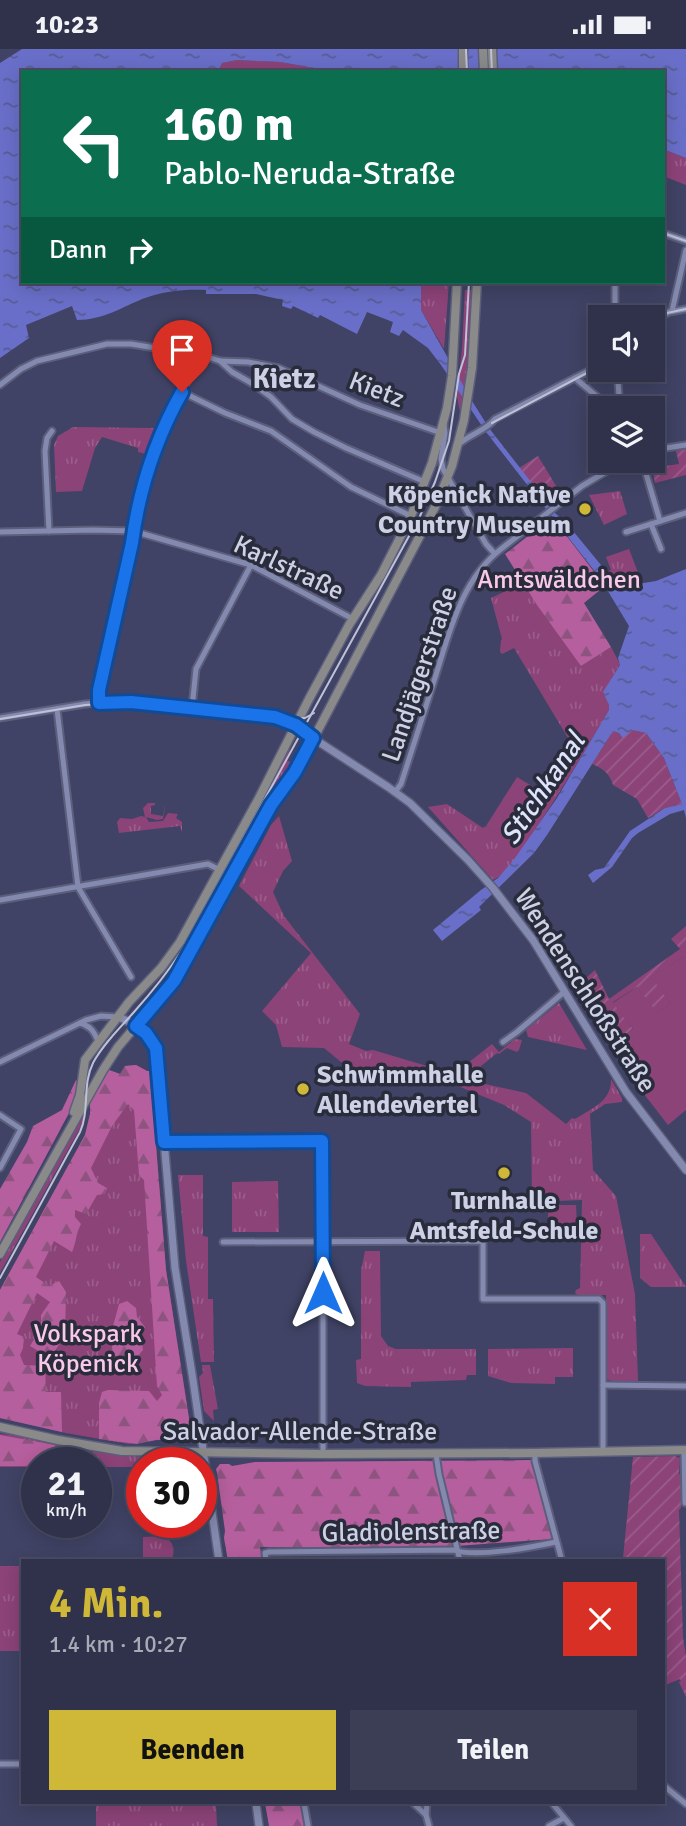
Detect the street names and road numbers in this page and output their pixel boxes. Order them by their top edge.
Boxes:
street label: Kietz [344,365,409,415]
street label: Karlstraße [228,528,349,607]
street label: Landjägerstraße [375,582,465,766]
street label: Wendenschloßstraße [507,883,663,1098]
street label: Salvador-Allende-Straße [163,1416,437,1448]
street label: Gladiolenstraße [321,1514,501,1550]

